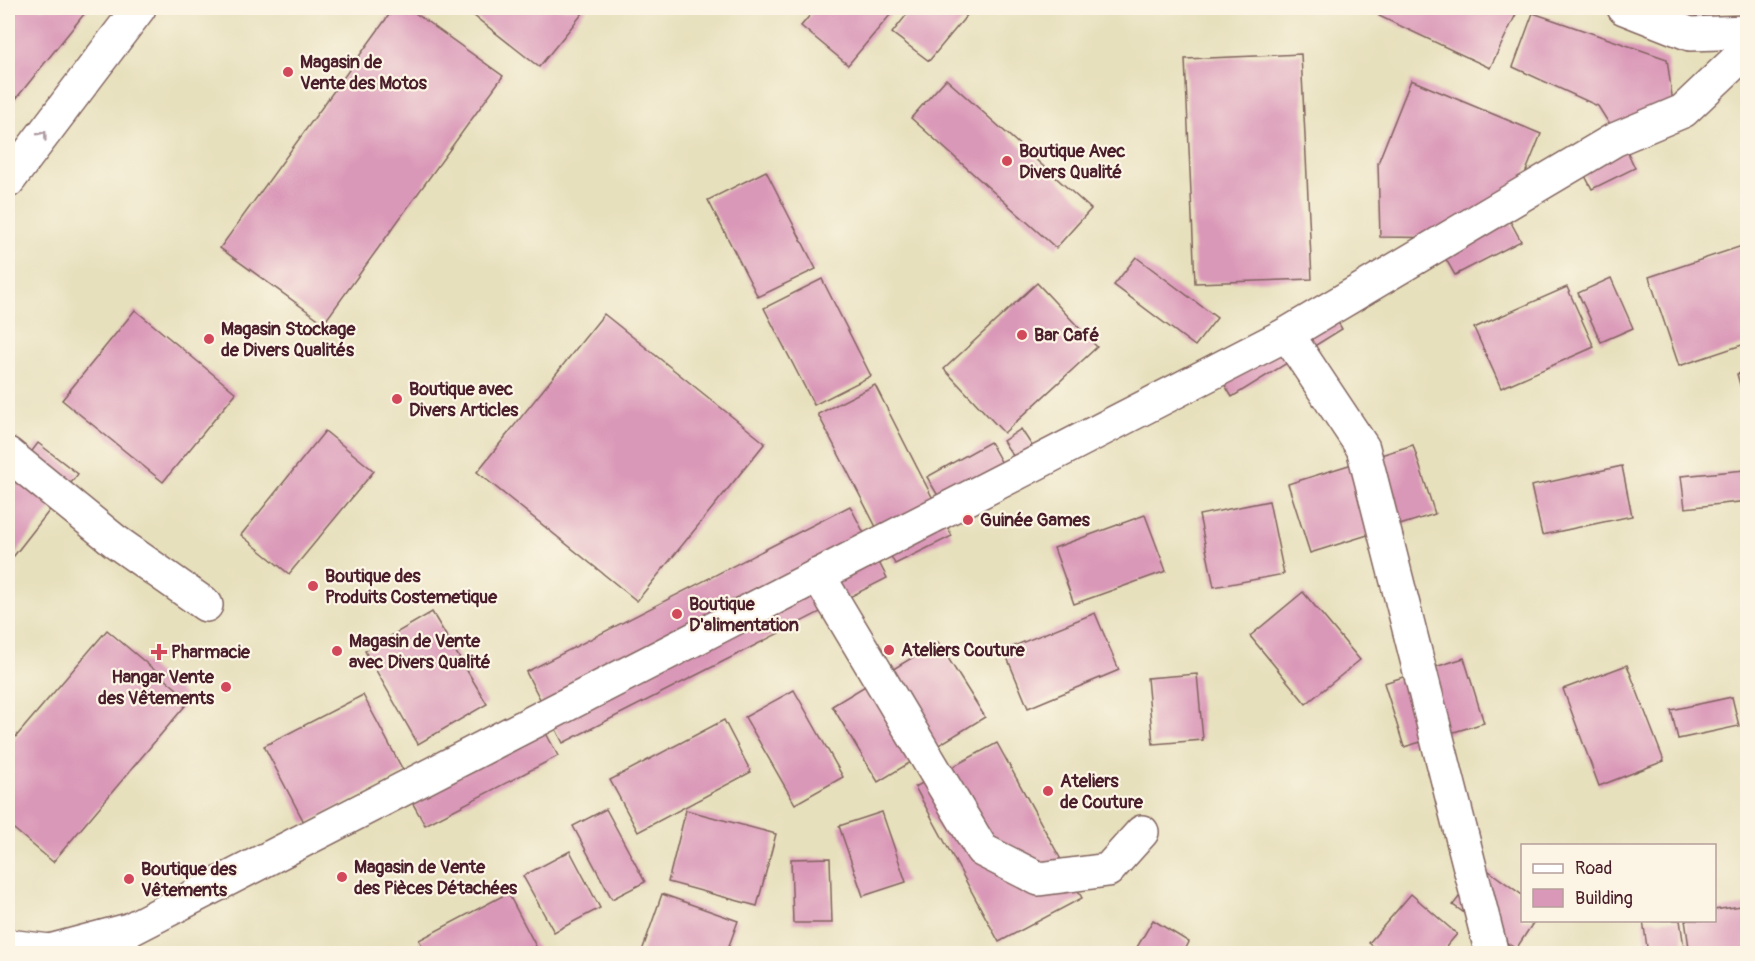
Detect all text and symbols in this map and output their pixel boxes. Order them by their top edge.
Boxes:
place label: Magasin de Vente des Motos [300,51,428,95]
marker: Magasin de Vente des Motos [281,65,295,79]
one-way arrow [36,130,47,141]
place label: Boutique Avec Divers Qualité [1019,140,1125,184]
marker: Boutique Avec Divers Qualité [1000,154,1014,168]
place label: Magasin Stockage de Divers Qualités [221,318,356,362]
place label: Bar Café [1034,324,1100,347]
marker: Bar Café [1015,328,1029,342]
marker: Magasin Stockage de Divers Qualités [202,332,216,346]
place label: Boutique avec Divers Articles [409,378,519,422]
marker: Boutique avec Divers Articles [390,392,404,406]
place label: Guinée Games [980,509,1091,532]
marker: Guinée Games [961,513,975,527]
place label: Boutique des Produits Costemetique [325,565,498,609]
marker: Boutique des Produits Costemetique [306,579,320,593]
place label: Boutique D'alimentation [689,593,799,637]
marker: Boutique D'alimentation [670,607,684,621]
place label: Magasin de Vente avec Divers Qualité [349,630,491,674]
place label: Ateliers Couture [901,639,1026,662]
place label: Pharmacie [171,641,251,664]
marker: Ateliers Couture [882,643,896,657]
marker: Magasin de Vente avec Divers Qualité [330,644,344,658]
marker: Pharmacie [152,645,166,659]
place label: Hangar Vente des Vêtements [98,666,215,710]
marker: Hangar Vente des Vêtements [219,680,233,694]
place label: Ateliers de Couture [1060,770,1144,814]
marker: Ateliers de Couture [1041,784,1055,798]
legend [1521,844,1716,922]
place label: Magasin de Vente des Pièces Détachées [354,856,518,900]
text: Road [1575,857,1612,880]
place label: Boutique des Vêtements [141,858,237,902]
marker: Magasin de Vente des Pièces Détachées [335,870,349,884]
marker: Boutique des Vêtements [122,872,136,886]
text: Building [1575,887,1633,910]

